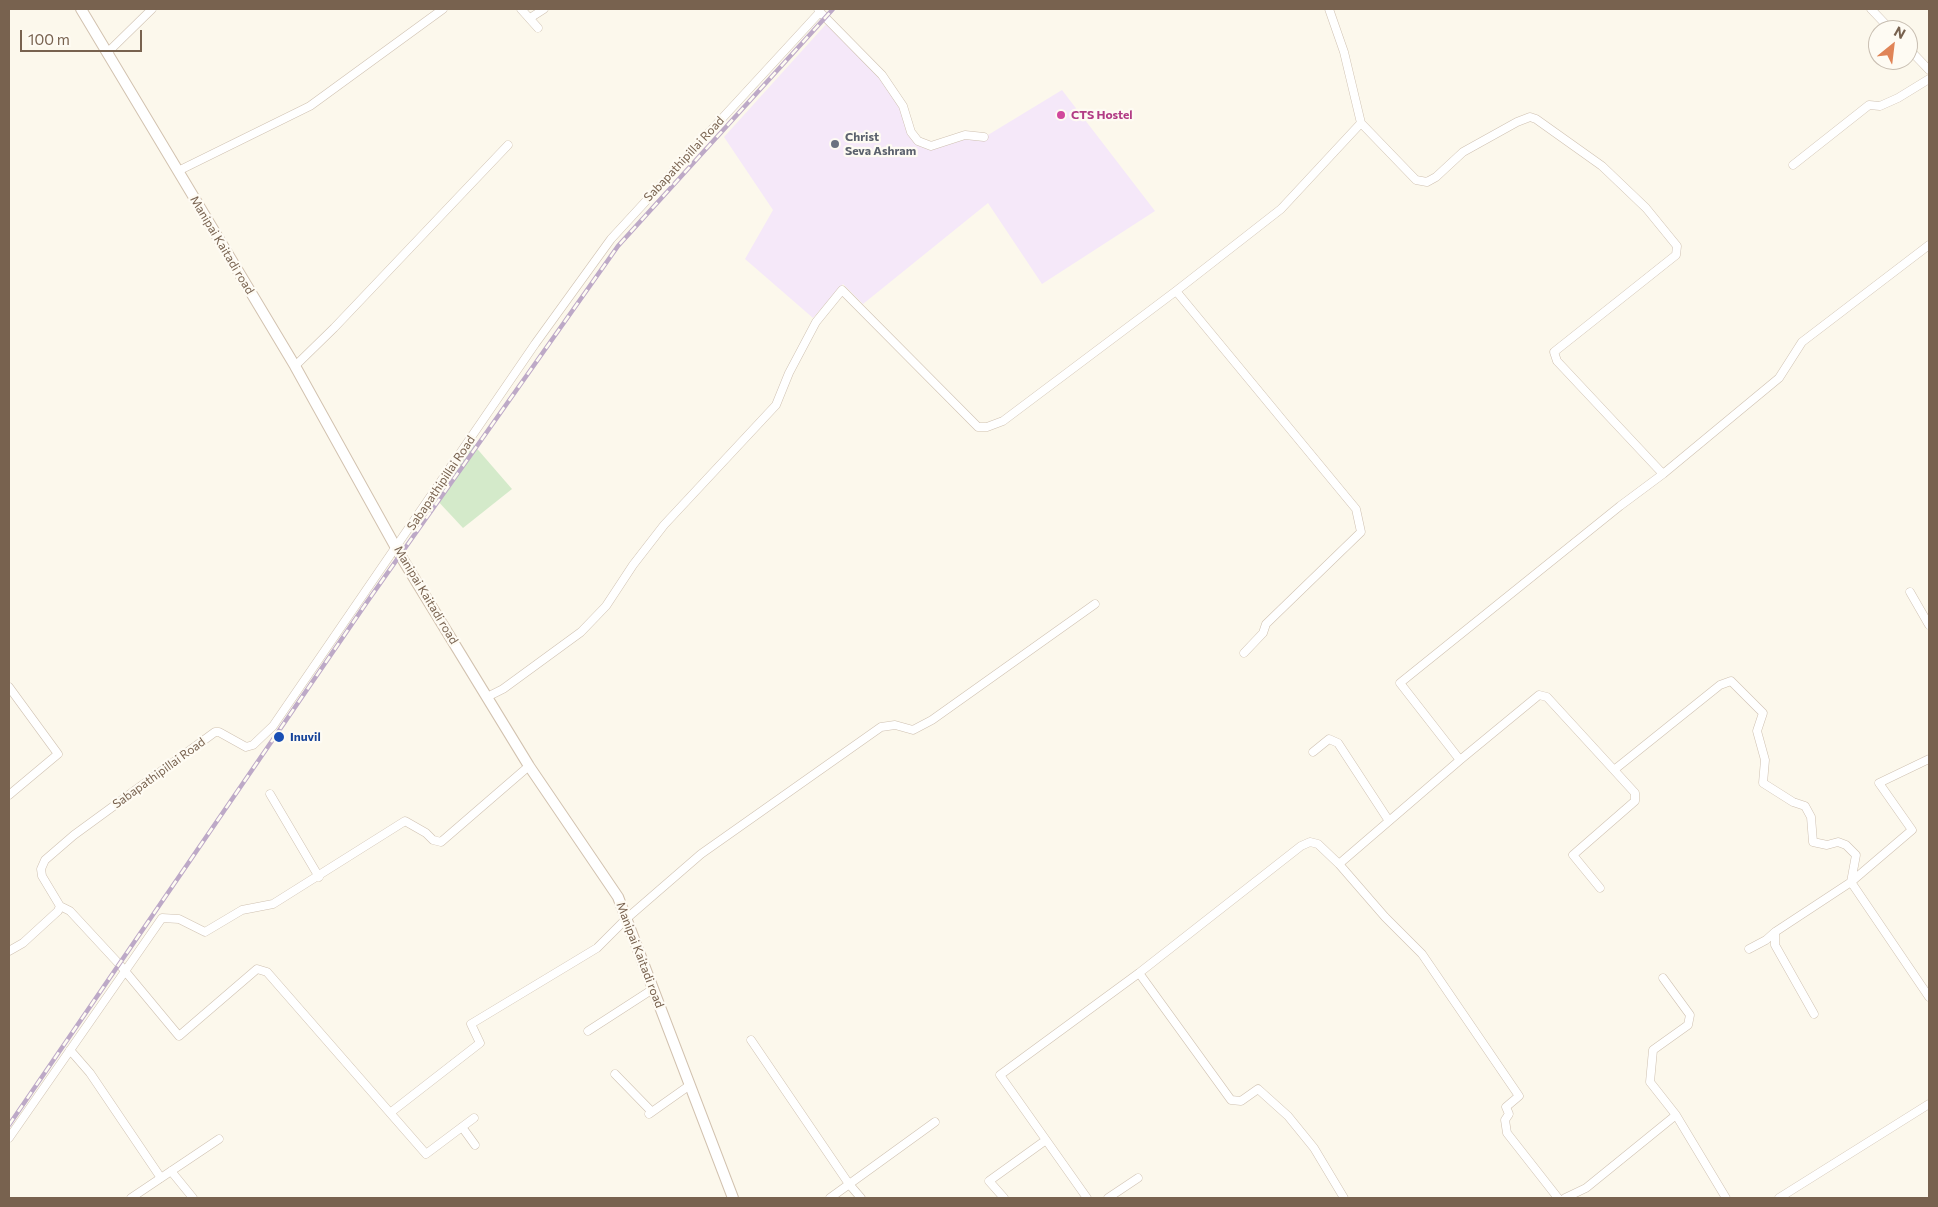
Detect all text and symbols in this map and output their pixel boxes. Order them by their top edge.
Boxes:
scale bar [22,20,145,52]
north arrow [1868,20,1918,70]
text: N [1891,22,1909,42]
text: 100 m [28,30,70,48]
place label: CTS Hostel [1071,108,1133,122]
marker: CTS Hostel [1055,109,1067,121]
street label: Sabapathipillai Road [641,114,727,204]
place label: Christ Seva Ashram [845,130,916,158]
marker: Christ Seva Ashram [829,138,841,150]
street label: Manipai Kaitadi road [187,193,257,297]
street label: Sabapathipillai Road [404,433,478,533]
street label: Manipai Kaitadi road [391,543,461,647]
marker: Inuvil [272,730,286,744]
place label: Inuvil [290,730,321,744]
street label: Sabapathipillai Road [110,735,208,811]
street label: Manipai Kaitadi road [613,900,667,1010]

